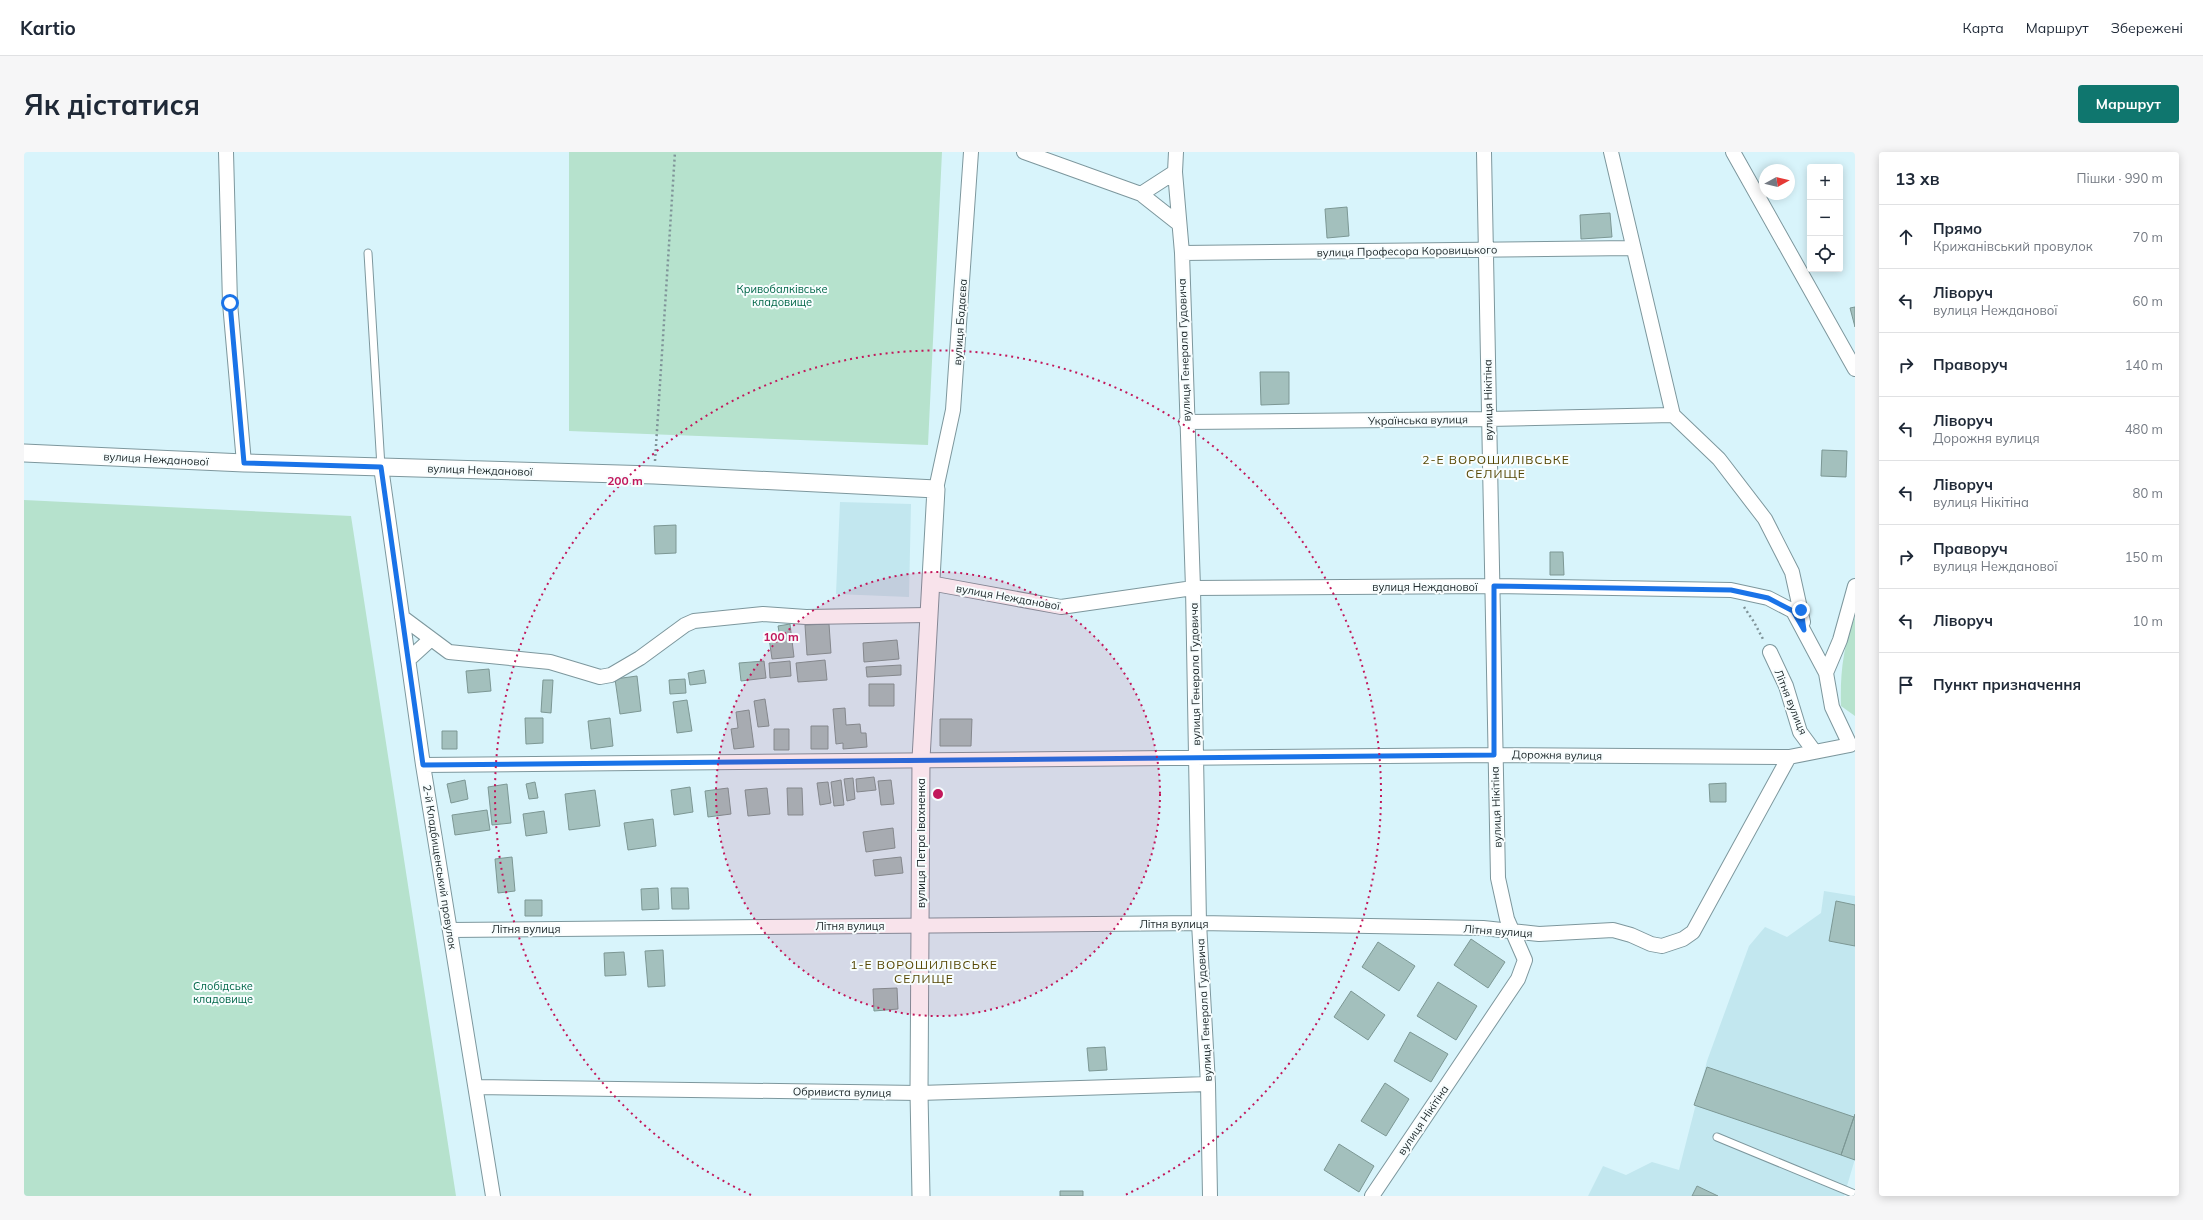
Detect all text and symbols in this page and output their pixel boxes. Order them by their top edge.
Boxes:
text: Kartio [20,16,76,40]
text: Карта [1963,19,2004,37]
text: Маршрут [2026,19,2089,37]
text: Збережені [2111,19,2183,37]
button: Маршрут [2078,85,2179,123]
text: Як дістатися [24,87,200,122]
north arrow [1759,164,1795,200]
map controls [1807,164,1843,272]
button: + [1807,164,1843,200]
text: 13 хв [1895,168,1939,189]
text: Пішки · 990 m [2076,170,2163,186]
button: − [1807,200,1843,236]
text: Прямо [1933,219,1982,238]
icon: ahead [1895,226,1917,248]
text: 70 m [2133,229,2163,245]
button: locate [1807,236,1843,272]
text: Крижанівський провулок [1933,238,2093,254]
street label: вулиця Професора Коровицького [1316,242,1498,260]
street label: вулиця Бадаєва [950,278,970,366]
street label: вулиця Генерала Гудовича [1175,278,1193,422]
park label: Кривобалківське кладовище [737,282,827,309]
text: Ліворуч [1933,283,1993,302]
icon: left [1895,290,1917,312]
text: 60 m [2133,293,2163,309]
route start [221,294,239,312]
text: вулиця Нежданової [1933,302,2058,318]
icon: right [1895,354,1917,376]
text: Праворуч [1933,355,2008,374]
text: 140 m [2125,357,2163,373]
street label: вулиця Нікітіна [1480,359,1496,441]
text: Ліворуч [1933,411,1993,430]
street label: Українська вулиця [1367,412,1468,428]
icon: left [1895,418,1917,440]
text: 480 m [2125,421,2163,437]
text: Дорожня вулиця [1933,430,2040,446]
street label: вулиця Нежданової [103,449,209,469]
district label: 2-Е ВОРОШИЛІВСЬКЕ СЕЛИЩЕ [1422,452,1570,481]
street label: вулиця Нежданової [427,461,533,479]
text: 200 m [607,473,643,488]
text: Ліворуч [1933,475,1993,494]
icon: left [1895,482,1917,504]
text: 80 m [2133,485,2163,501]
text: вулиця Нікітіна [1933,494,2029,510]
text: Праворуч [1933,539,2008,558]
icon: right [1895,546,1917,568]
text: 150 m [2125,549,2163,565]
text: вулиця Нежданової [1933,558,2058,574]
street label: вулиця Нежданової [1372,580,1478,594]
street label: вулиця Нежданової [955,581,1061,613]
route end [1792,601,1810,619]
street label: вулиця Генерала Гудовича [1187,602,1203,746]
icon: left [1895,610,1917,632]
text: Ліворуч [1933,611,1993,630]
text: 10 m [2133,613,2163,629]
text: 100 m [763,629,799,644]
street label: Літня вулиця [1772,667,1810,737]
icon: arrive [1895,674,1917,696]
text: Пункт призначення [1933,675,2081,694]
street label: Дорожня вулиця [1512,747,1602,763]
street label: вулиця Нікітіна [1488,766,1504,848]
street label: вулиця Петра Івахненка [914,778,928,908]
street label: 2-й Кладбищенський провулок [420,784,460,950]
centre of rings [931,787,945,801]
street label: Літня вулиця [1139,917,1209,931]
street label: Літня вулиця [815,919,885,933]
street label: Літня вулиця [491,922,561,936]
street label: Літня вулиця [1463,922,1533,940]
street label: вулиця Генерала Гудовича [1193,938,1215,1082]
district label: 1-Е ВОРОШИЛІВСЬКЕ СЕЛИЩЕ [850,957,998,986]
park label: Слобідське кладовище [193,979,253,1006]
street label: вулиця Нікітіна [1394,1082,1452,1158]
street label: Обривиста вулиця [793,1084,891,1100]

